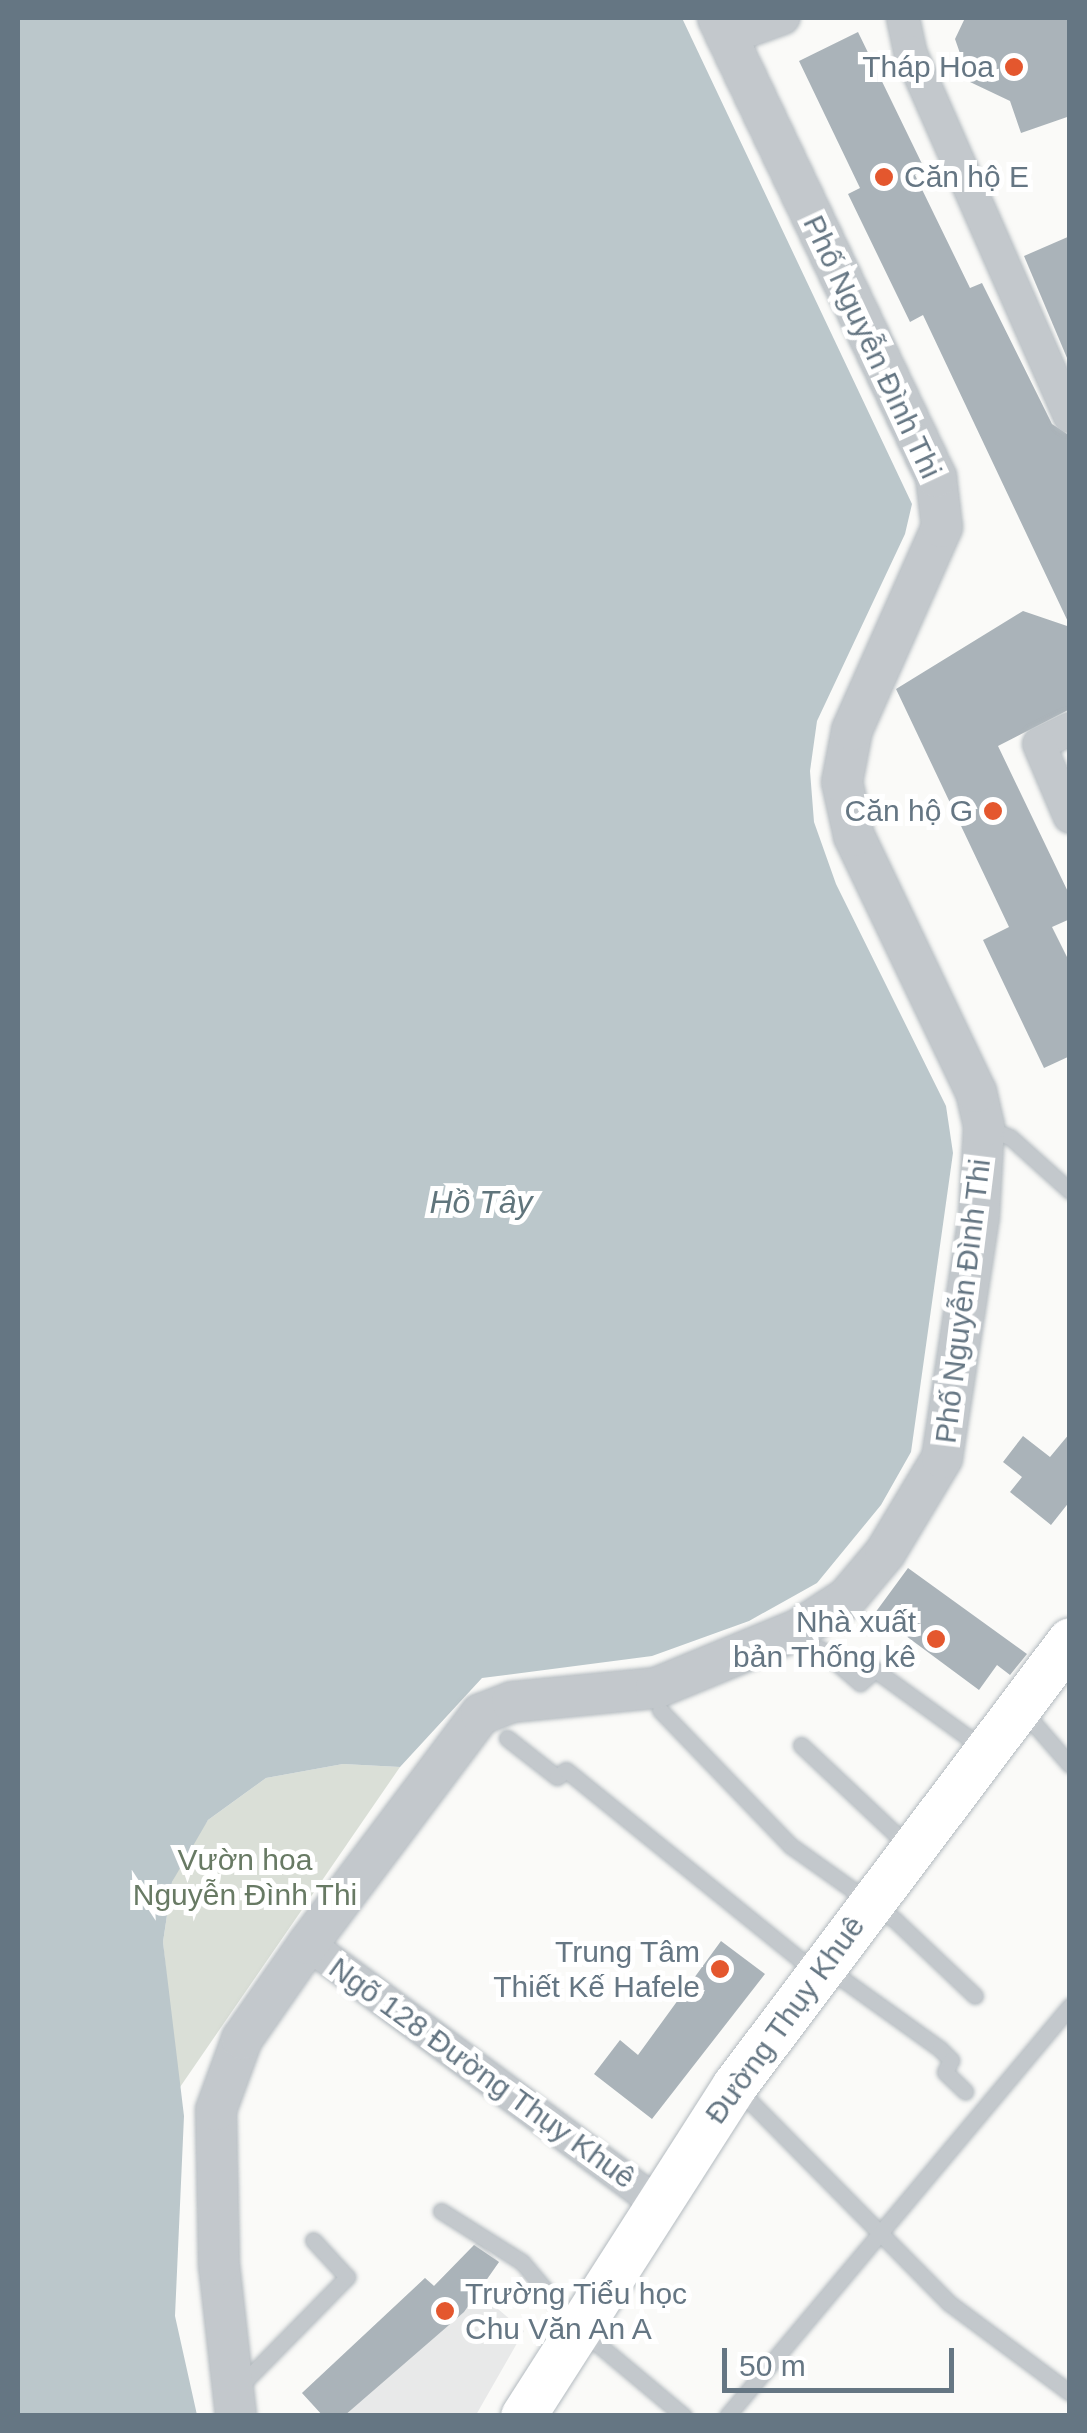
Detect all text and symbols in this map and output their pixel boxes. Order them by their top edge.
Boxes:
place label: Tháp Hoa [862,49,994,85]
marker: Tháp Hoa [1003,56,1025,78]
place label: Căn hộ E [904,159,1029,195]
marker: Căn hộ E [873,166,895,188]
street label: Phố Nguyễn Đình Thi [795,209,949,485]
place label: Căn hộ G [845,793,973,829]
marker: Căn hộ G [982,800,1004,822]
street label: Phố Nguyễn Đình Thi [928,1156,998,1446]
water label: Hồ Tây [429,1183,533,1221]
place label: Nhà xuất bản Thống kê [733,1604,916,1674]
marker: Nhà xuất bản Thống kê [925,1628,947,1650]
park label: Vườn hoa Nguyễn Đình Thi [132,1842,358,1912]
street label: Đường Thụy Khuê [697,1909,873,2131]
place label: Trung Tâm Thiết Kế Hafele [493,1934,700,2004]
street label: Ngõ 128 Đường Thụy Khuê [322,1950,642,2196]
marker: Trung Tâm Thiết Kế Hafele [709,1958,731,1980]
place label: Trường Tiểu học Chu Văn An A [465,2276,688,2346]
marker: Trường Tiểu học Chu Văn An A [434,2300,456,2322]
scale bar [727,2328,960,2390]
text: 50 m [739,2349,806,2382]

